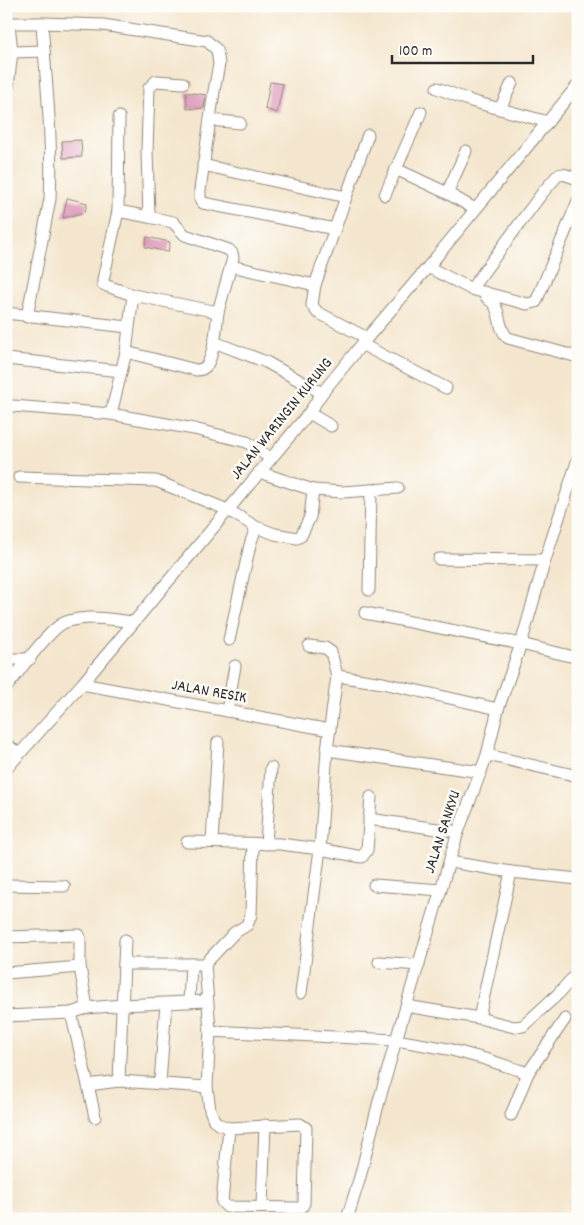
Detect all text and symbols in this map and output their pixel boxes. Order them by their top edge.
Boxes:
scale bar [392,32,533,64]
text: 100 m [399,41,432,63]
street label: JALAN WARINGIN KURUNG [225,353,339,485]
street label: JALAN RESIK [170,674,248,710]
street label: JALAN SANKYU [419,788,467,876]

